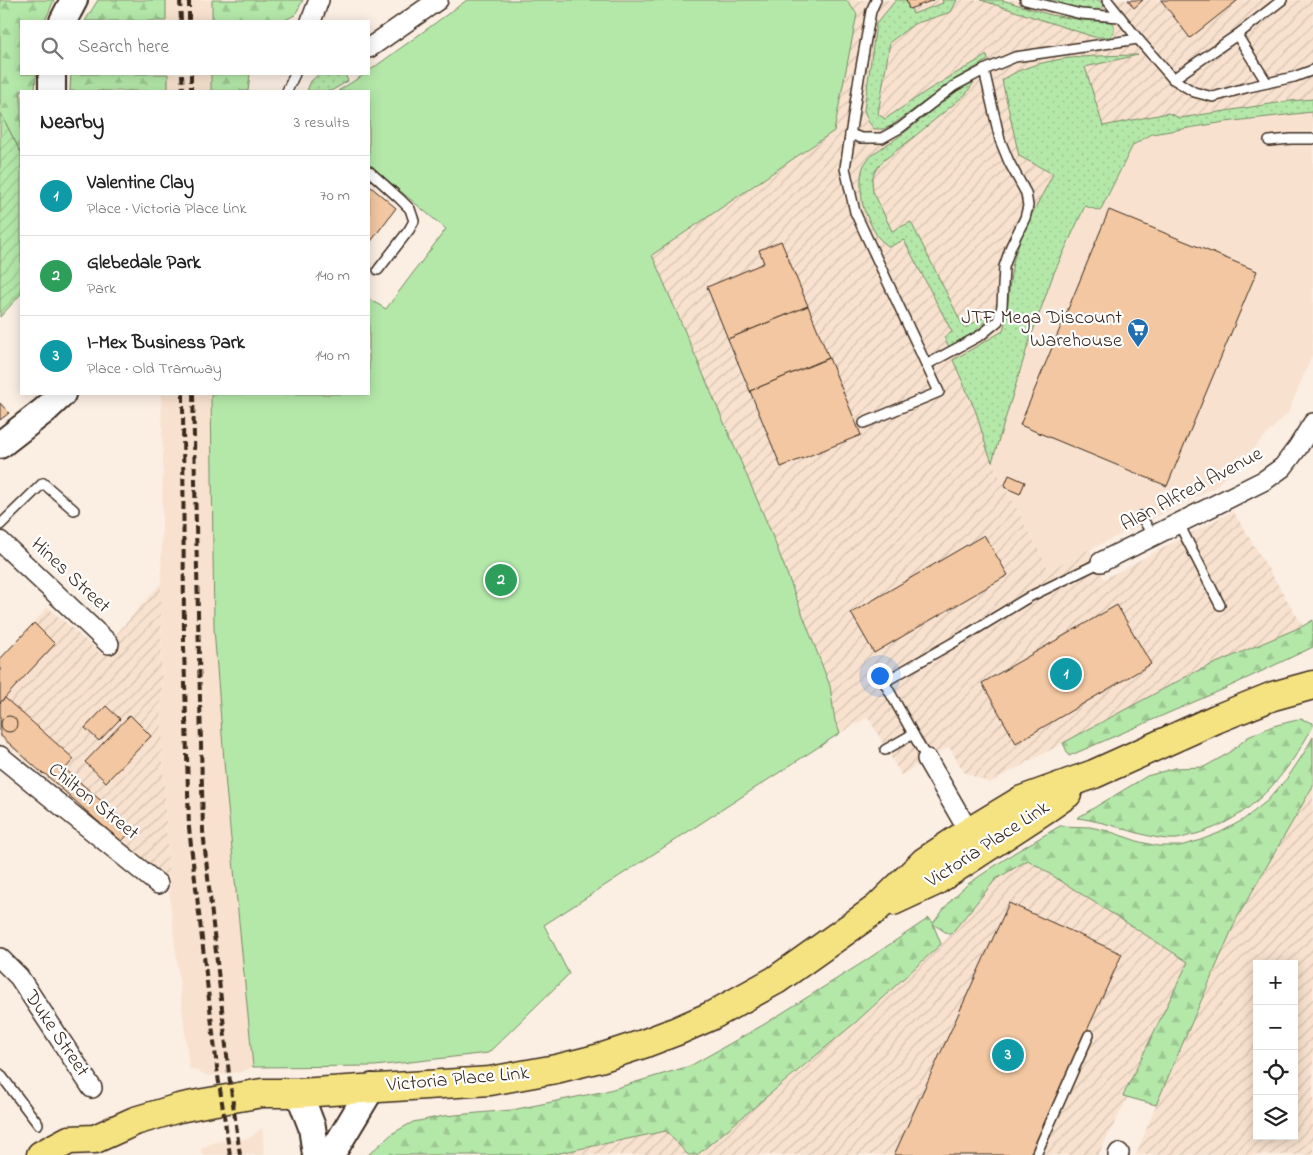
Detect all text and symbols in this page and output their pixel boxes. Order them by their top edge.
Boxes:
search box [20,20,370,75]
icon: search [38,34,66,62]
text: Search here [78,34,169,61]
text: Nearby [40,108,104,138]
text: 3 results [294,111,350,135]
text: Valentine Clay [87,170,194,197]
text: 1 [53,184,59,208]
text: 70 m [320,184,350,208]
text: Place · Victoria Place Link [87,197,246,221]
text: Glebedale Park [87,250,201,277]
text: 2 [52,264,60,288]
text: 140 m [315,264,350,288]
text: Park [87,277,116,301]
place label: JTF Mega Discount Warehouse [961,304,1122,356]
supermarket icon: JTF Mega Discount Warehouse [1126,317,1150,348]
text: I-Mex Business Park [87,330,245,357]
text: 3 [53,344,59,368]
text: 140 m [315,344,350,368]
text: Place · Old Tramway [87,357,222,381]
street label: Alan Alfred Avenue [1116,440,1268,540]
street label: Hines Street [24,531,117,621]
pin: 2 [485,561,517,599]
pin: 1 [1050,655,1082,693]
your location [867,663,893,689]
street label: Chilton Street [41,756,145,848]
street label: Victoria Place Link [919,794,1056,897]
map controls [1253,960,1298,1140]
button: + [1253,960,1298,1005]
street label: Duke Street [16,984,96,1083]
button: − [1253,1005,1298,1050]
pin: 3 [992,1036,1024,1074]
button: locate [1253,1050,1298,1095]
street label: Victoria Place Link [385,1059,531,1101]
button: layers [1253,1095,1298,1140]

